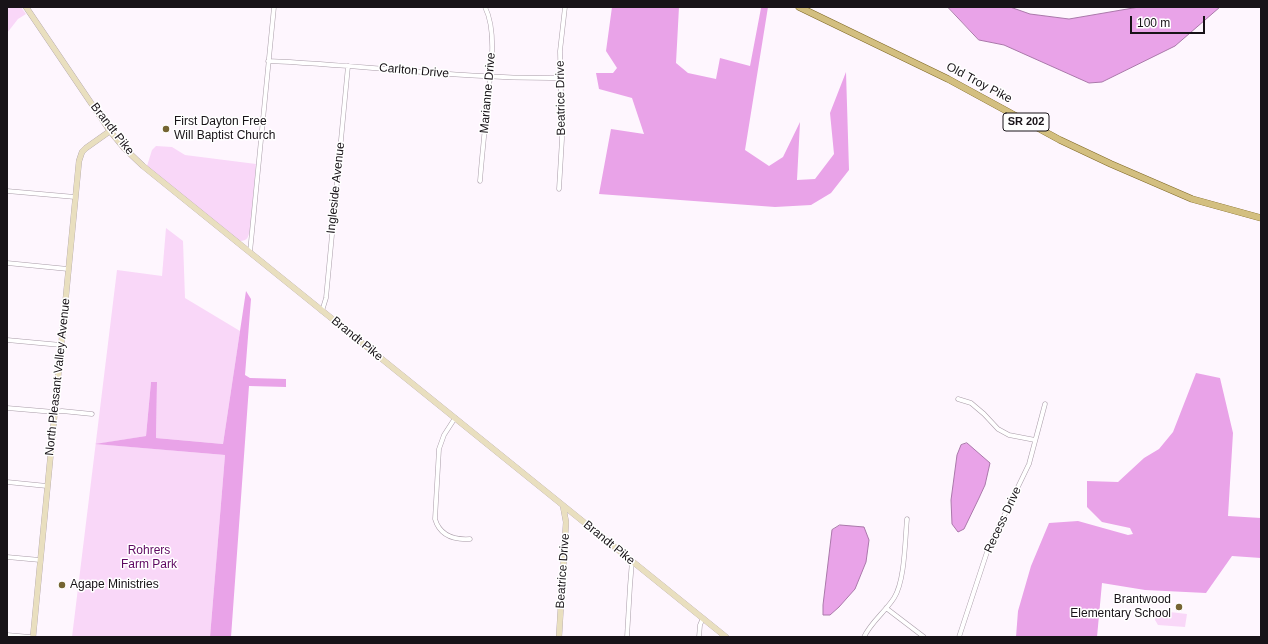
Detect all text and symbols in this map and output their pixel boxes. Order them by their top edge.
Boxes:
scale bar [1132,8,1207,34]
text: 100 m [1137,16,1170,30]
street label: Marianne Drive [477,52,499,134]
street label: Beatrice Drive [553,60,569,136]
street label: Old Troy Pike [944,60,1014,106]
street label: Carlton Drive [378,61,450,81]
street label: Brandt Pike [87,100,137,158]
road number: SR 202 [1003,113,1049,131]
place label: First Dayton Free Will Baptist Church [174,115,275,143]
marker: First Dayton Free Will Baptist Church [161,124,171,134]
street label: Ingleside Avenue [324,142,348,234]
street label: North Pleasant Valley Avenue [43,298,73,456]
street label: Brandt Pike [328,314,386,364]
street label: Recess Drive [981,485,1025,555]
street label: Brandt Pike [580,518,638,568]
street label: Beatrice Drive [553,533,573,609]
park label: Rohrers Farm Park [121,544,177,572]
place label: Agape Ministries [70,578,159,592]
marker: Agape Ministries [57,580,67,590]
place label: Brantwood Elementary School [1070,593,1171,621]
marker: Brantwood Elementary School [1174,602,1184,612]

